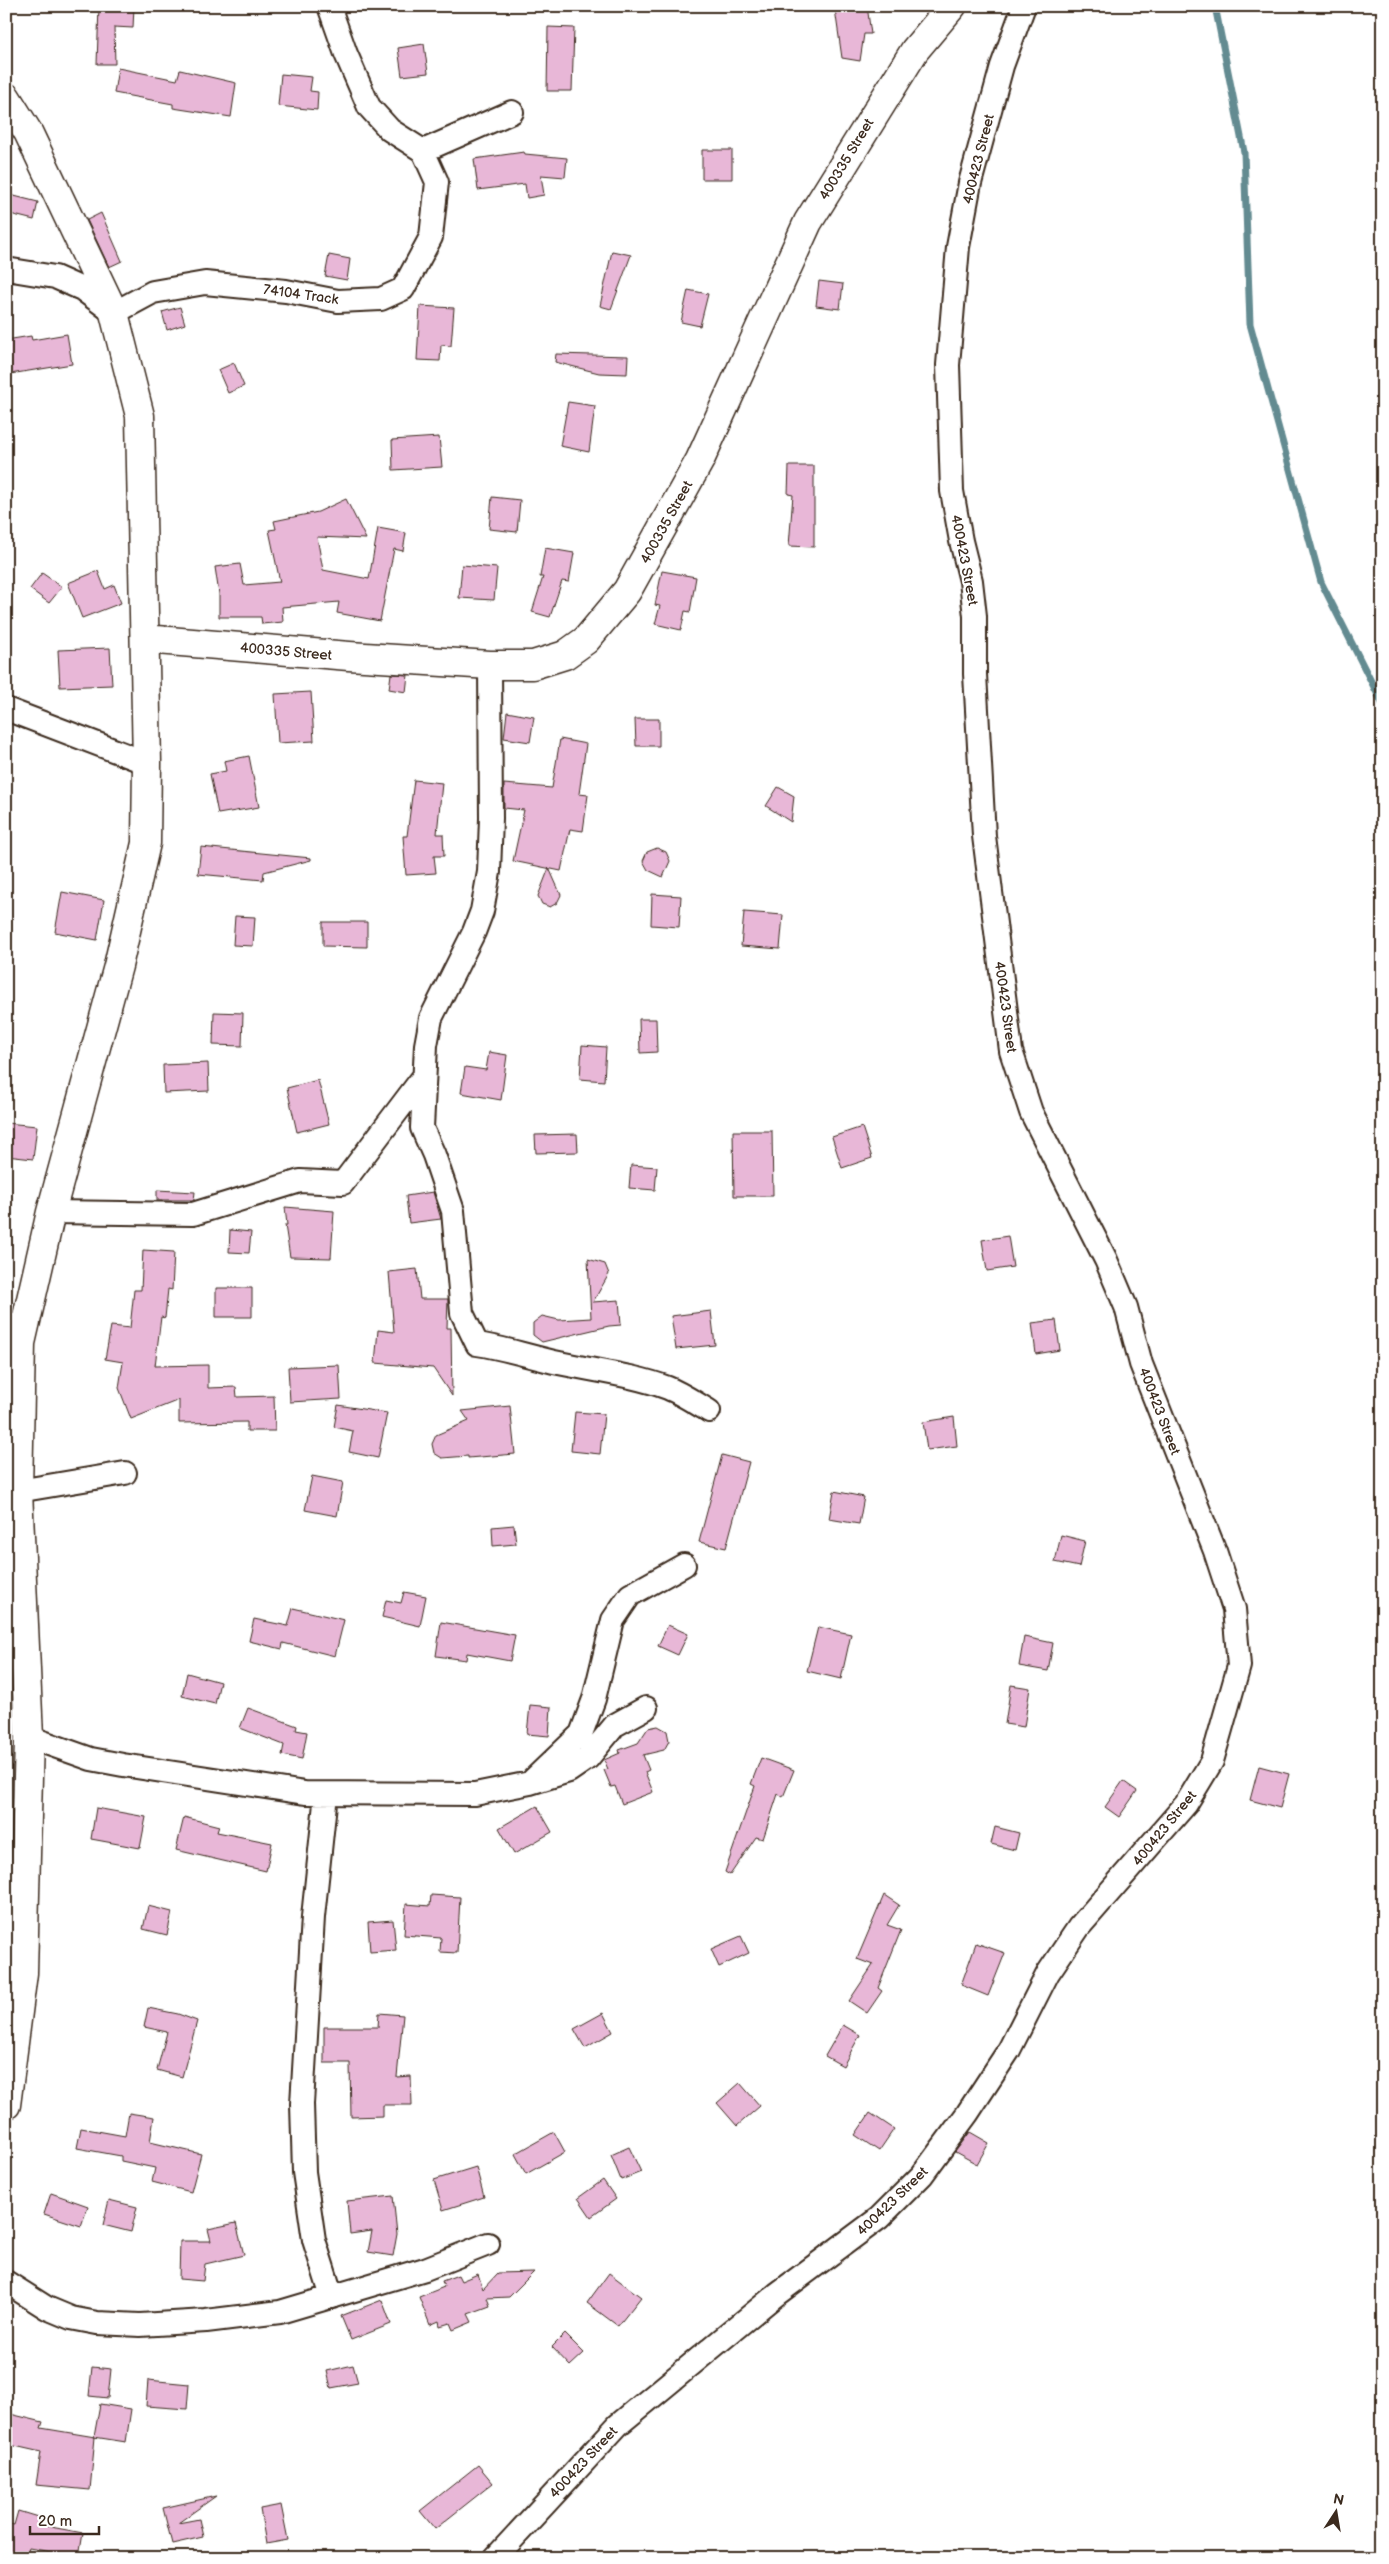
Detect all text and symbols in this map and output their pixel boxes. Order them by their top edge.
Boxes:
street label: 400423 Street [959,112,998,206]
street label: 400335 Street [815,115,878,203]
street label: 74104 Track [262,281,340,308]
street label: 400335 Street [637,477,697,567]
street label: 400423 Street [947,513,982,608]
street label: 400335 Street [239,639,333,664]
street label: 400423 Street [991,960,1020,1055]
street label: 400423 Street [1135,1365,1184,1458]
street label: 400423 Street [1129,1787,1200,1869]
street label: 400423 Street [853,2163,932,2239]
street label: 400423 Street [546,2422,621,2502]
north arrow [1312,2486,1362,2536]
text: N [1332,2490,1346,2509]
scale bar [30,2504,99,2536]
text: 20 m [38,2512,72,2531]

